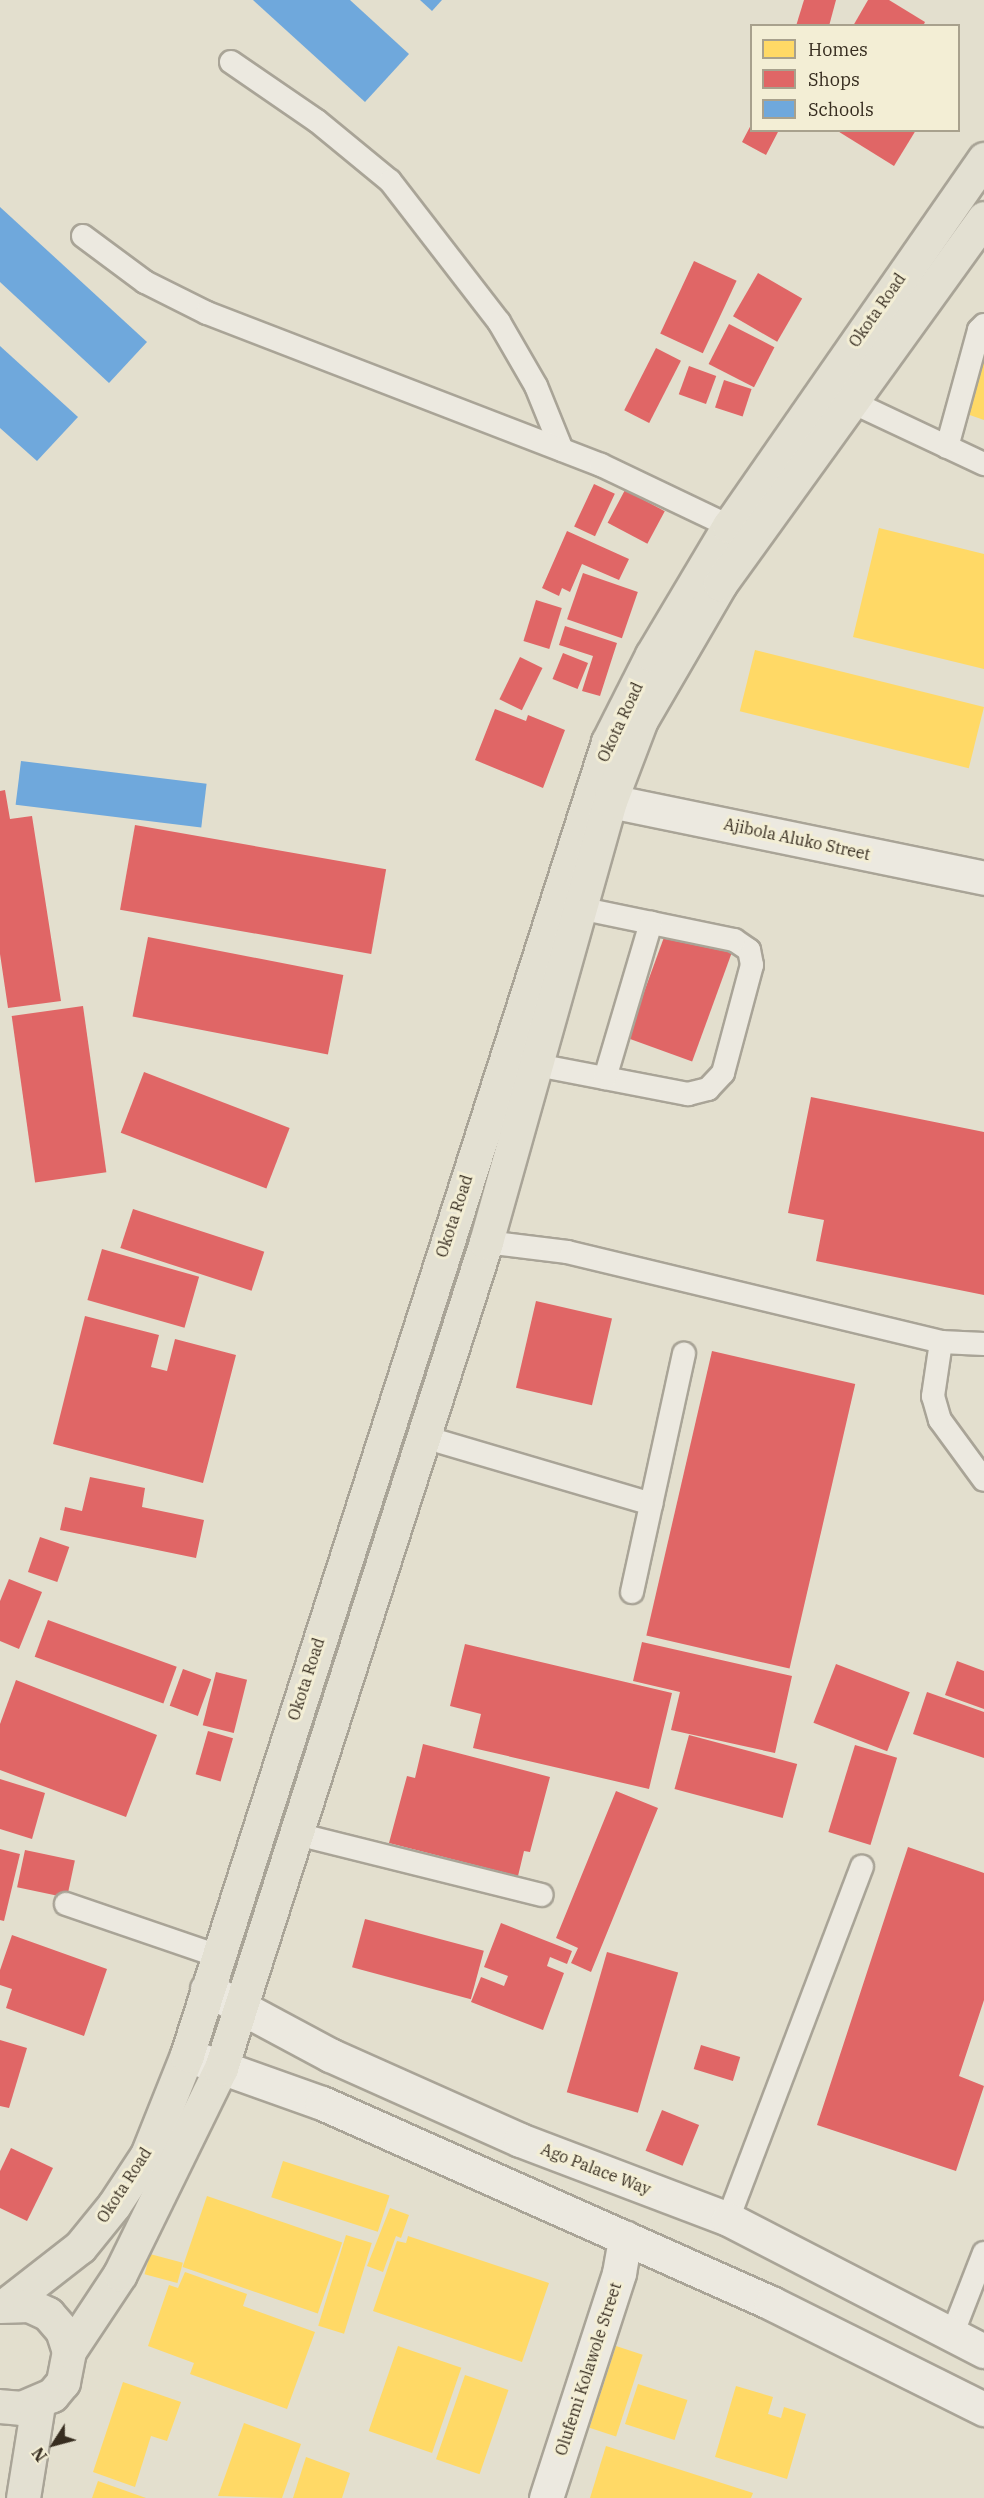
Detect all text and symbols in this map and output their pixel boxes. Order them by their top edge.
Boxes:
legend [750,24,960,132]
text: Homes [808,38,868,61]
text: Shops [808,68,860,91]
text: Schools [808,98,874,121]
street label: Okota Road [845,269,909,351]
street label: Okota Road [593,679,647,765]
street label: Ajibola Aluko Street [722,814,872,864]
street label: Okota Road [432,1172,476,1260]
street label: Okota Road [284,1635,328,1723]
street label: Ago Palace Way [538,2139,654,2199]
street label: Okota Road [93,2144,155,2226]
street label: Olufemi Kolawole Street [551,2280,625,2458]
north arrow [24,2414,84,2474]
text: N [28,2444,51,2466]

